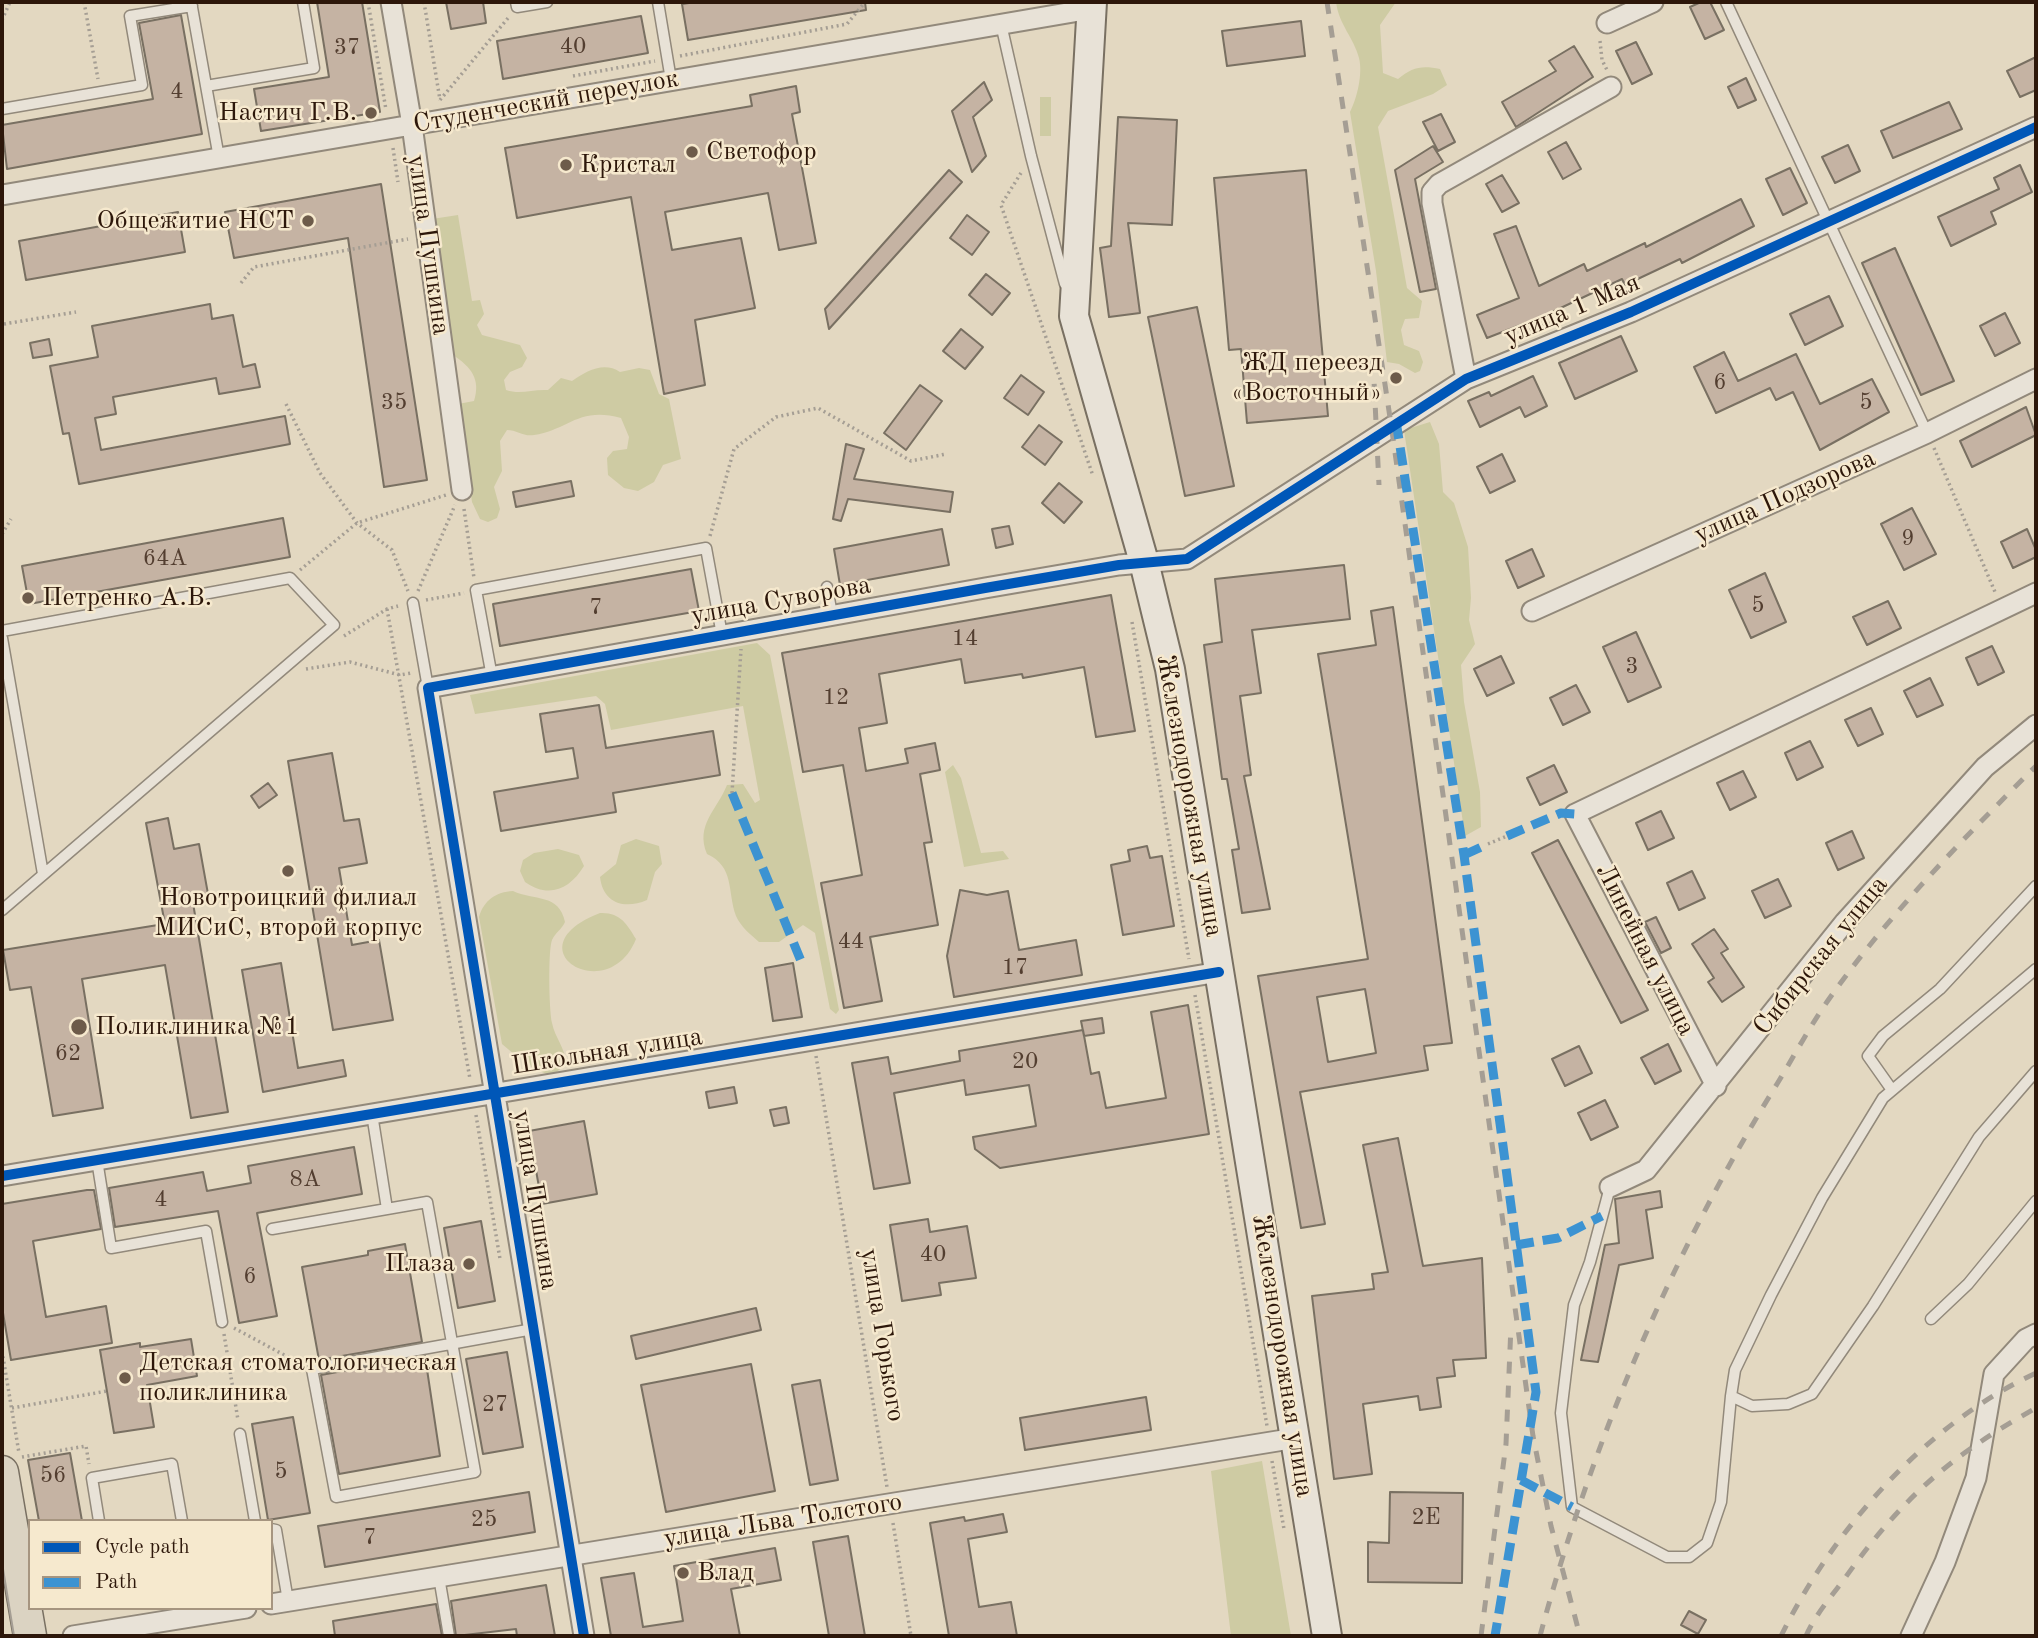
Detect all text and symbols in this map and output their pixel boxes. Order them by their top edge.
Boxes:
house number: 40 [560,33,586,61]
house number: 37 [334,34,360,62]
street label: Студенческий переулок [411,63,681,141]
house number: 4 [170,78,184,106]
place label: Настич Г.В. [218,97,357,129]
marker: Настич Г.В. [363,105,379,121]
place label: Светофор [706,136,817,168]
marker: Светофор [684,144,700,160]
place label: Кристал [580,149,676,181]
street label: улица Пушкина [400,153,456,337]
marker: Кристал [558,157,574,173]
place label: Общежитие НСТ [97,205,294,237]
marker: Общежитие НСТ [300,213,316,229]
street label: улица 1 Мая [1499,267,1645,353]
place label: ЖД переезд «Восточный» [1231,347,1382,408]
house number: 6 [1713,369,1727,397]
marker: ЖД переезд «Восточный» [1388,370,1404,386]
house number: 35 [381,389,407,417]
house number: 5 [1859,389,1873,417]
street label: улица Подзорова [1690,443,1880,551]
house number: 9 [1901,525,1915,553]
house number: 64А [143,545,187,573]
street label: улица Суворова [689,570,873,632]
place label: Петренко А.В. [42,582,212,614]
marker: Петренко А.В. [20,590,36,606]
house number: 5 [1751,592,1765,620]
house number: 7 [589,594,603,622]
house number: 14 [952,625,978,653]
street label: Железнодорожная улица [1149,652,1229,940]
house number: 3 [1625,653,1639,681]
house number: 12 [823,684,849,712]
street label: Линейная улица [1588,859,1702,1041]
marker: Новотроицкий филиал МИСиС, второй корпус [280,863,296,879]
street label: Сибирская улица [1747,870,1895,1042]
place label: Новотроицкий филиал МИСиС, второй корпус [154,882,422,944]
house number: 44 [838,928,864,956]
house number: 17 [1002,954,1028,982]
place label: Поликлиника №1 [95,1011,300,1043]
marker: Поликлиника №1 [69,1017,89,1037]
street label: Школьная улица [509,1022,705,1082]
house number: 62 [55,1040,81,1068]
house number: 20 [1012,1048,1038,1076]
street label: улица Пушкина [505,1108,565,1292]
house number: 8А [290,1166,320,1194]
house number: 4 [154,1186,168,1214]
street label: Железнодорожная улица [1244,1212,1320,1500]
house number: 40 [920,1241,946,1269]
street label: улица Горького [853,1246,911,1424]
place label: Плаза [384,1248,455,1280]
marker: Плаза [461,1256,477,1272]
house number: 6 [243,1263,257,1291]
place label: Детская стоматологическая поликлиника [139,1347,457,1408]
marker: Детская стоматологическая поликлиника [117,1370,133,1386]
house number: 27 [482,1391,508,1419]
house number: 5 [274,1458,288,1486]
house number: 56 [40,1462,66,1490]
street label: улица Льва Толстого [662,1487,904,1555]
house number: 2Е [1411,1504,1441,1532]
house number: 25 [471,1506,497,1534]
legend [28,1519,273,1610]
house number: 7 [363,1524,377,1552]
text: Cycle path [95,1537,190,1558]
place label: Влад [697,1557,754,1589]
marker: Влад [675,1565,691,1581]
text: Path [95,1572,138,1593]

